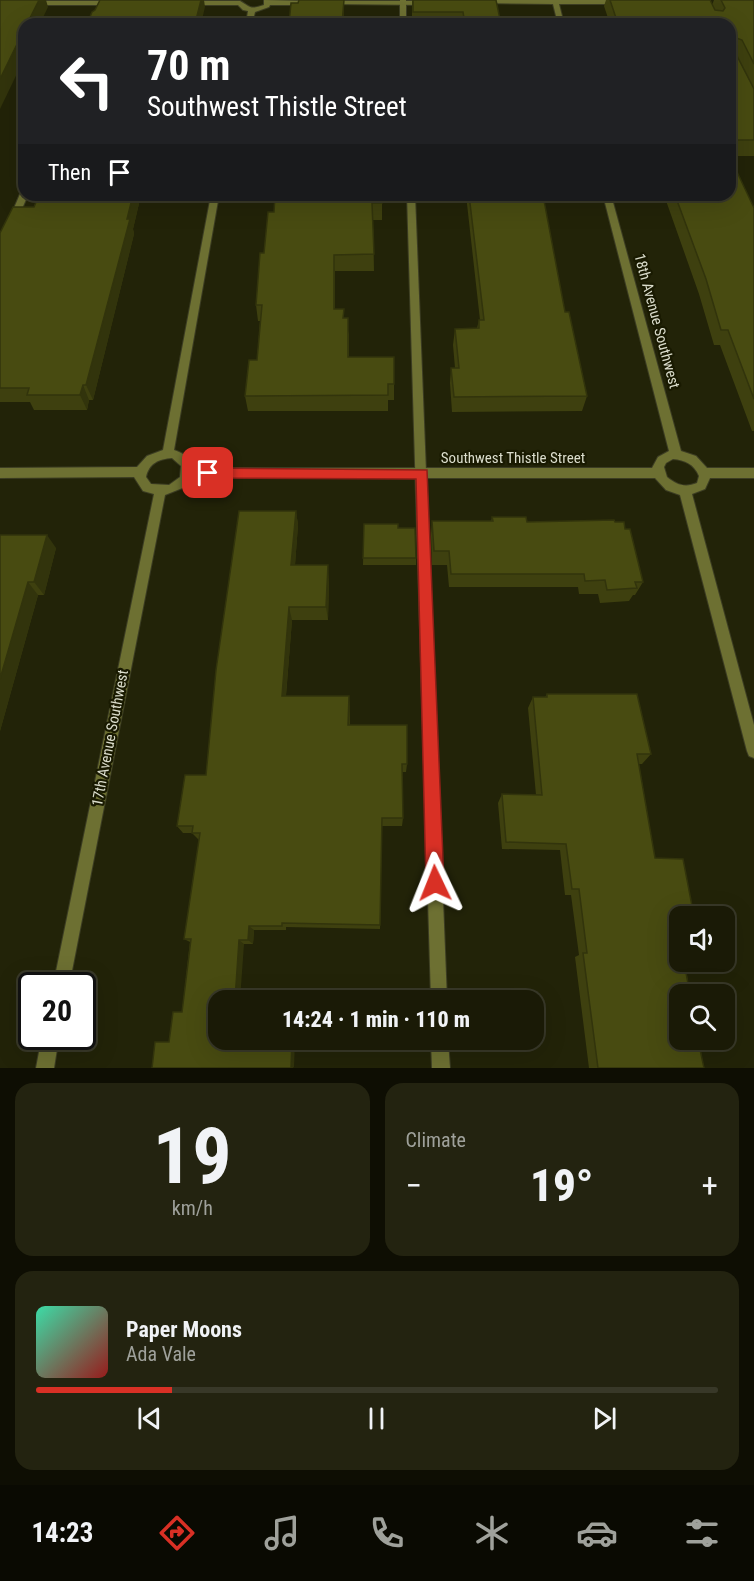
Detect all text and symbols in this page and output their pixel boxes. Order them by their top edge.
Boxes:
text: 70 m [147,41,230,90]
icon: left [48,42,126,120]
text: Southwest Thistle Street [147,91,407,123]
icon: arrive [103,156,136,189]
text: Then [48,160,91,185]
street label: 18th Avenue Southwest [630,252,684,390]
pin [182,447,233,498]
street label: Southwest Thistle Street [441,449,585,467]
icon: arrive [191,456,224,489]
street label: 17th Avenue Southwest [88,668,132,808]
position arrow [403,851,467,915]
map controls [669,906,735,1050]
button: sound [669,906,735,972]
speed limit sign: 20 [18,972,96,1050]
button: search [669,984,735,1050]
text: 14:24 · 1 min · 110 m [282,1007,470,1032]
text: 19 [153,1111,232,1202]
text: Climate [406,1128,466,1152]
text: 19° [530,1159,594,1212]
text: − [406,1166,422,1205]
text: + [702,1166,718,1205]
text: km/h [172,1196,213,1220]
text: Paper Moons [126,1317,242,1342]
text: Ada Vale [126,1342,196,1366]
icon: previous [133,1402,166,1435]
icon: pause [360,1402,393,1435]
icon: next [588,1402,621,1435]
icon: directions [156,1512,198,1554]
icon: music [261,1512,303,1554]
icon: phone [366,1512,408,1554]
icon: climate [471,1512,513,1554]
icon: car [576,1512,618,1554]
icon: filters [681,1512,723,1554]
text: 14:23 [31,1517,93,1549]

